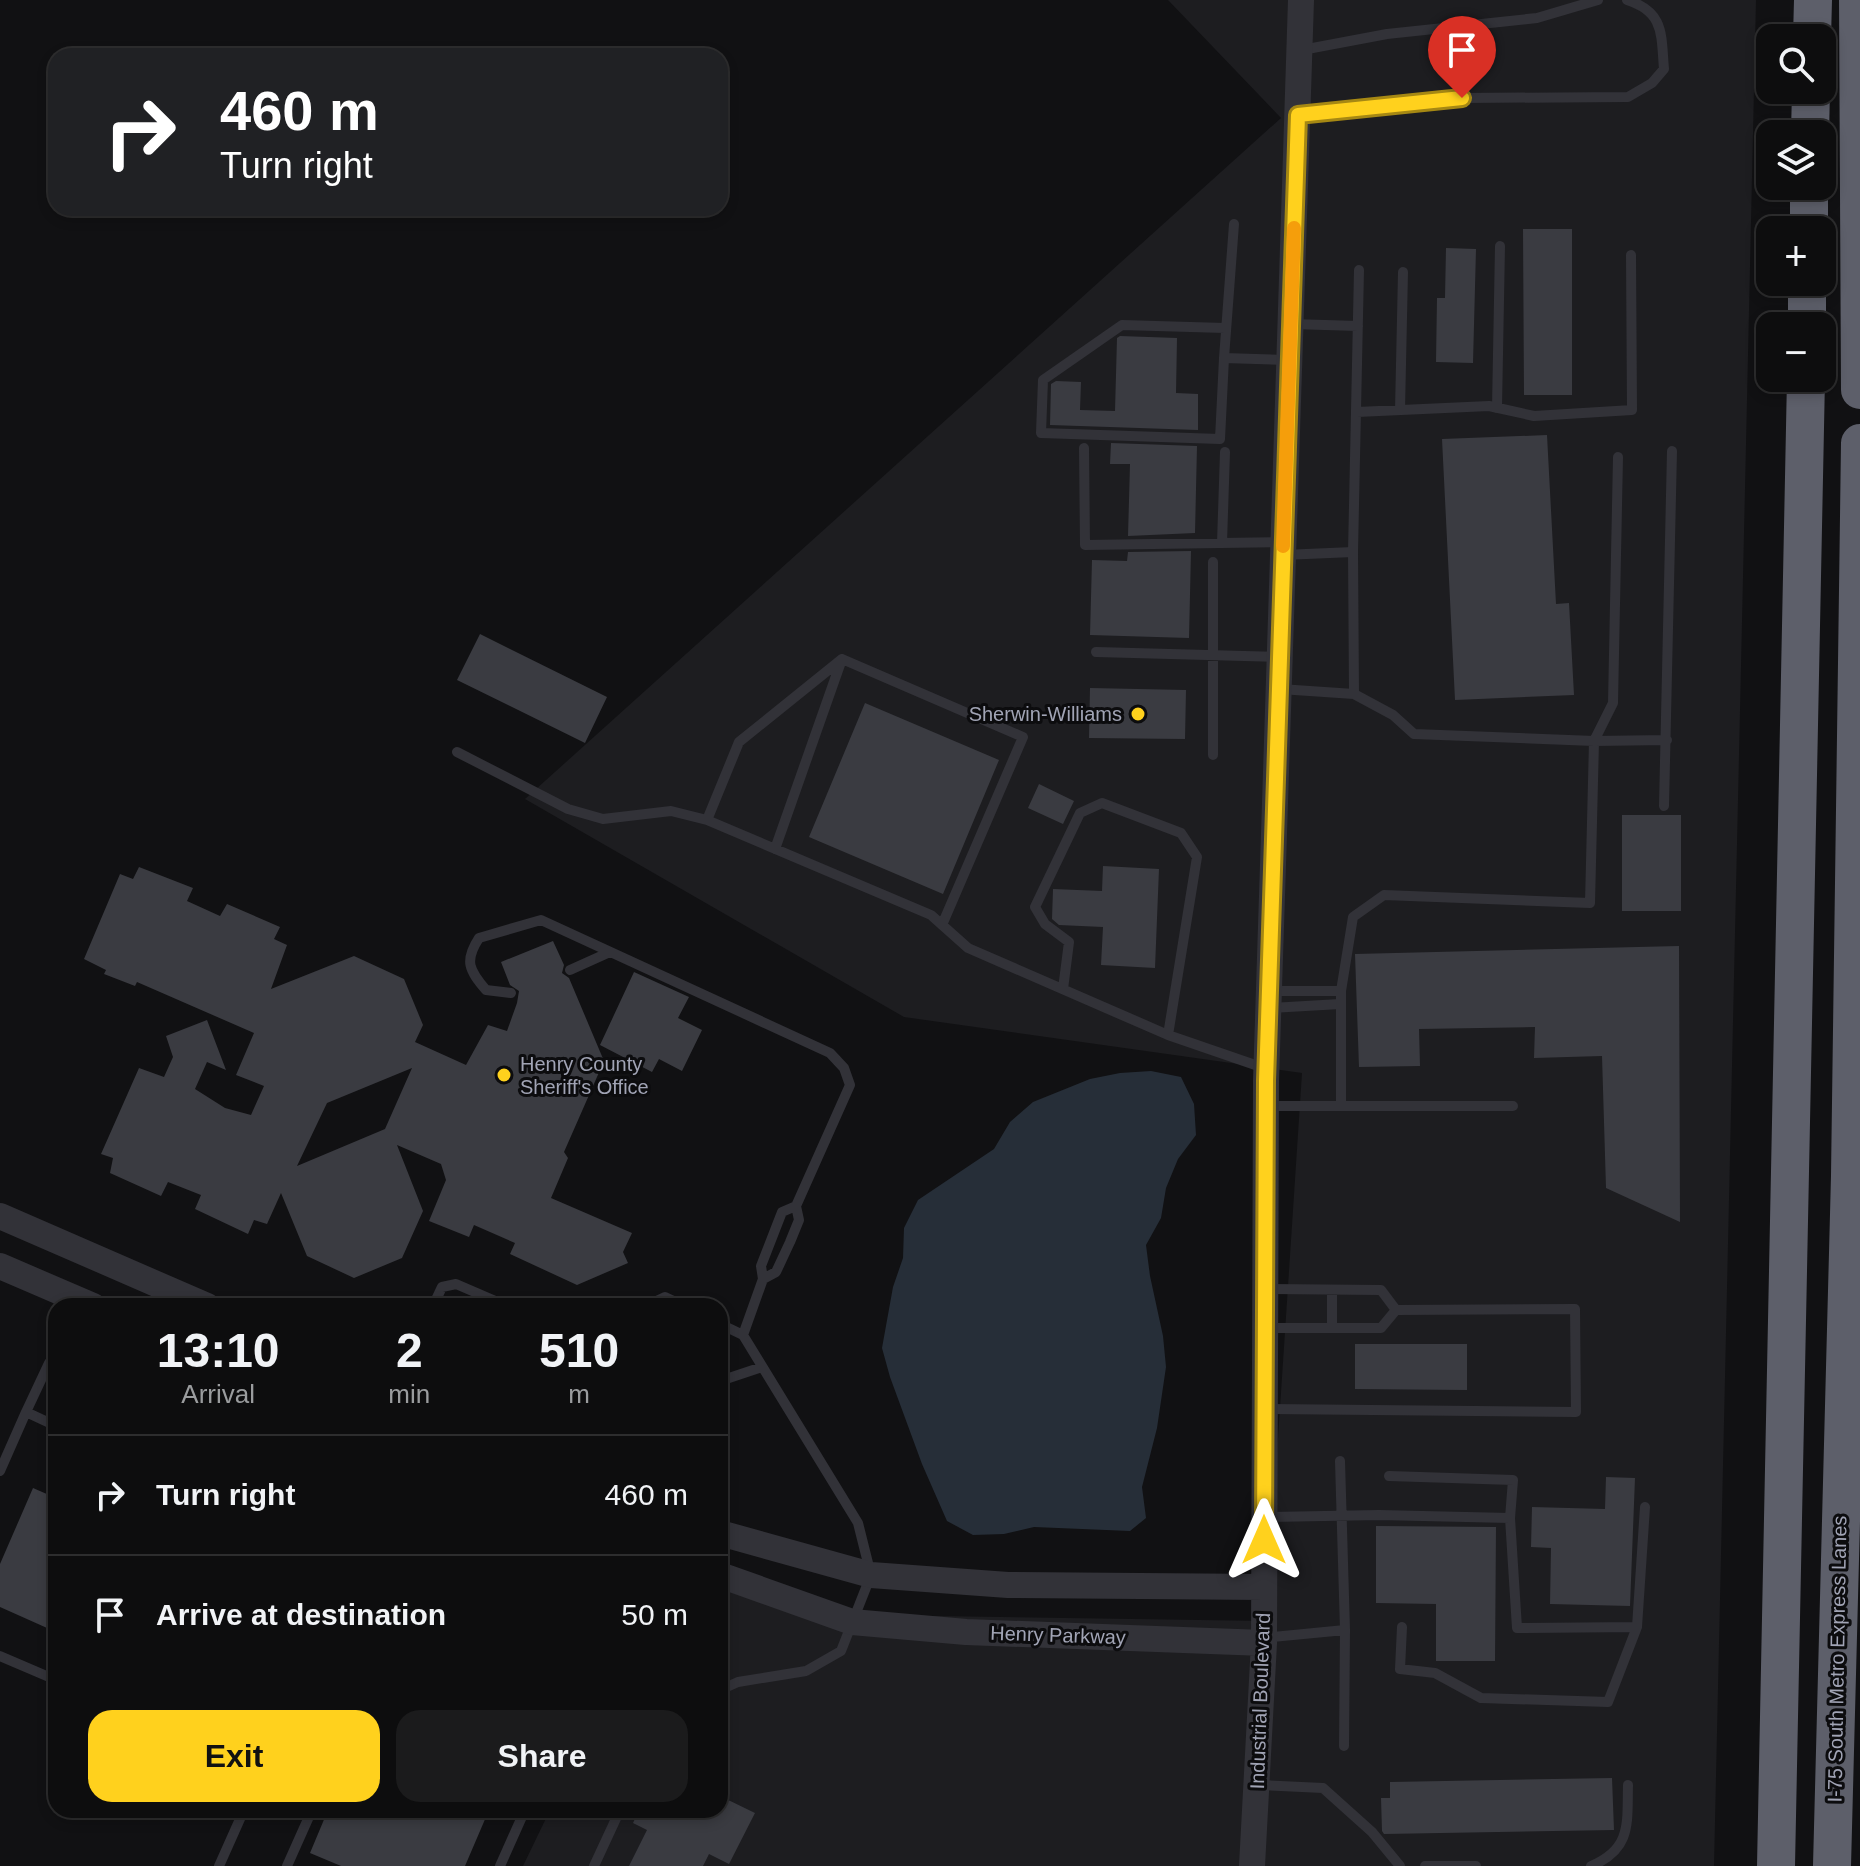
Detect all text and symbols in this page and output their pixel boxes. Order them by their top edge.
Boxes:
pin [1428,16,1496,98]
map controls [1756,24,1836,392]
button: search [1756,24,1836,104]
icon: arrive [1440,28,1484,72]
text: 460 m [220,79,379,142]
icon: right [88,80,192,184]
button: layers [1756,120,1836,200]
text: Turn right [220,145,373,186]
button: + [1756,216,1836,296]
button: − [1756,312,1836,392]
place label: Sherwin-Williams [969,703,1122,725]
marker: Sherwin-Williams [1129,705,1147,723]
place label: Henry County Sheriff's Office [520,1053,649,1098]
marker: Henry County Sheriff's Office [495,1066,513,1084]
text: 13:10 [157,1324,280,1377]
text: 2 [396,1324,423,1377]
text: 510 [539,1324,619,1377]
text: Arrival [181,1379,255,1409]
text: min [388,1379,430,1409]
text: m [568,1379,590,1409]
icon: right [88,1473,132,1517]
text: Turn right [156,1478,295,1511]
text: 460 m [605,1478,688,1511]
position arrow [1222,1498,1306,1582]
street label: I-75 South Metro Express Lanes [1823,1515,1851,1803]
icon: arrive [88,1593,132,1637]
text: Arrive at destination [156,1598,446,1631]
text: 50 m [621,1598,688,1631]
street label: Industrial Boulevard [1246,1612,1274,1790]
street label: Henry Parkway [990,1622,1126,1648]
button: Exit [88,1710,380,1802]
button: Share [396,1710,688,1802]

